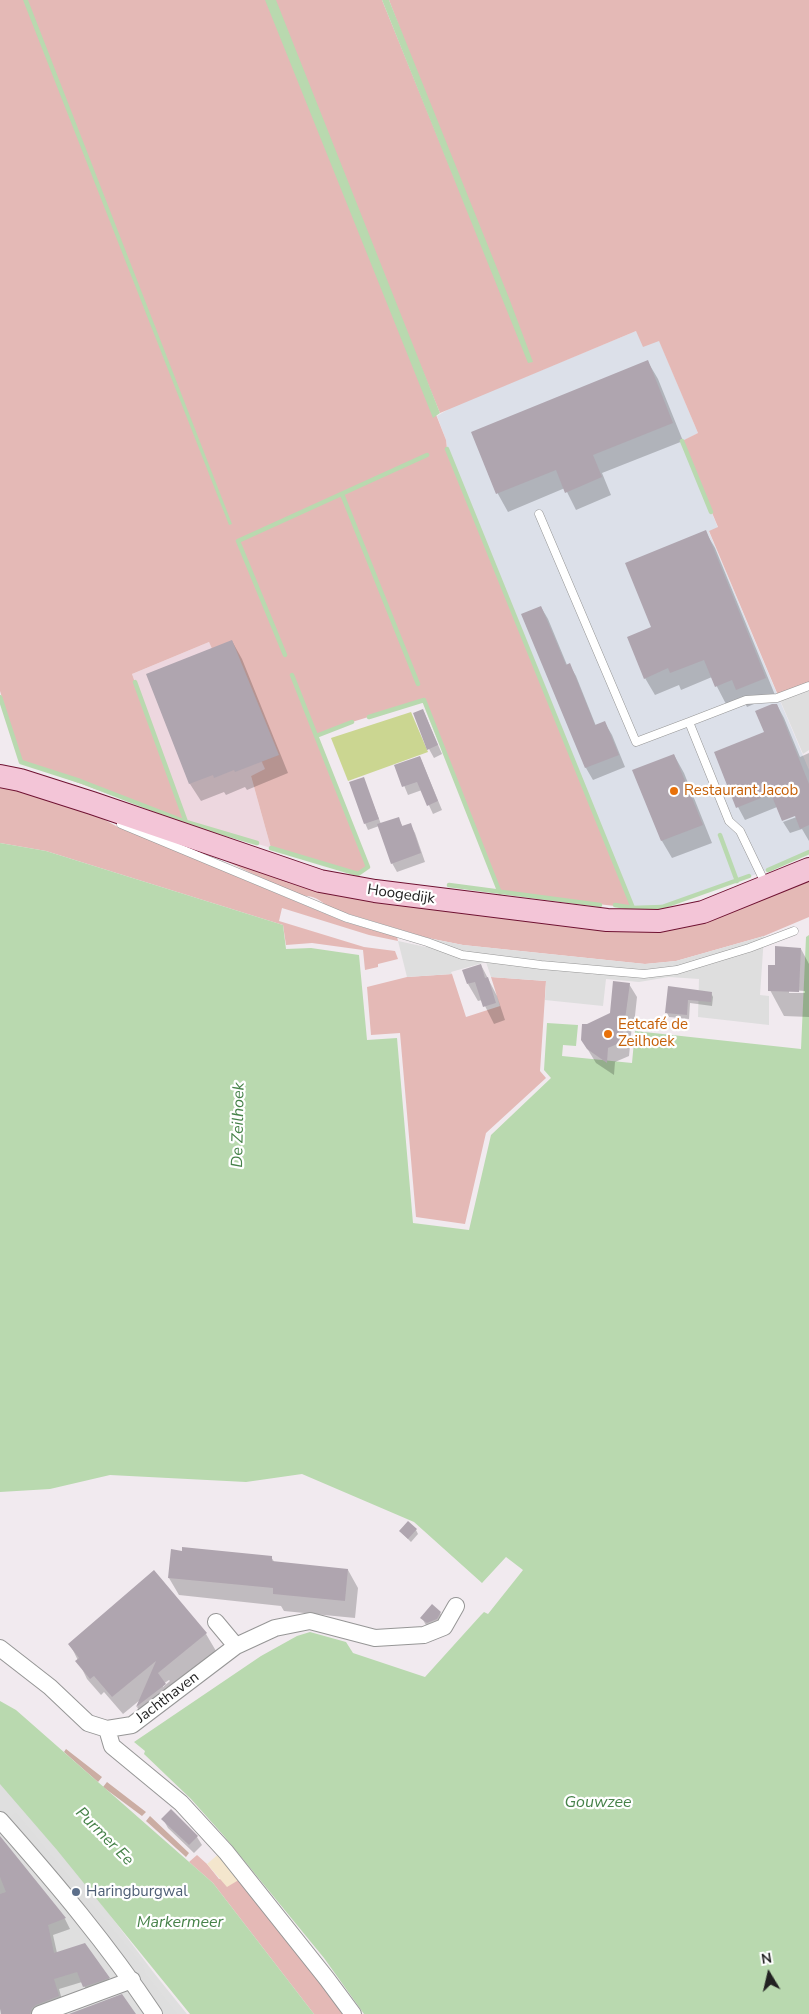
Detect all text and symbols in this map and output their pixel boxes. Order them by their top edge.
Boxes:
place label: Restaurant Jacob [684,782,798,800]
marker: Restaurant Jacob [668,785,680,797]
street label: Hoogedijk [366,881,436,909]
place label: Eetcafé de Zeilhoek [618,1016,688,1051]
marker: Eetcafé de Zeilhoek [602,1028,614,1040]
water label: De Zeilhoek [229,1082,249,1168]
street label: Jachthaven [133,1669,203,1727]
water label: Gouwzee [564,1793,632,1813]
water label: Purmer Ee [71,1804,137,1870]
place label: Haringburgwal [86,1883,188,1901]
marker: Haringburgwal [70,1886,82,1898]
water label: Markermeer [137,1913,223,1933]
text: N [760,1948,773,1969]
north arrow [744,1949,794,1999]

